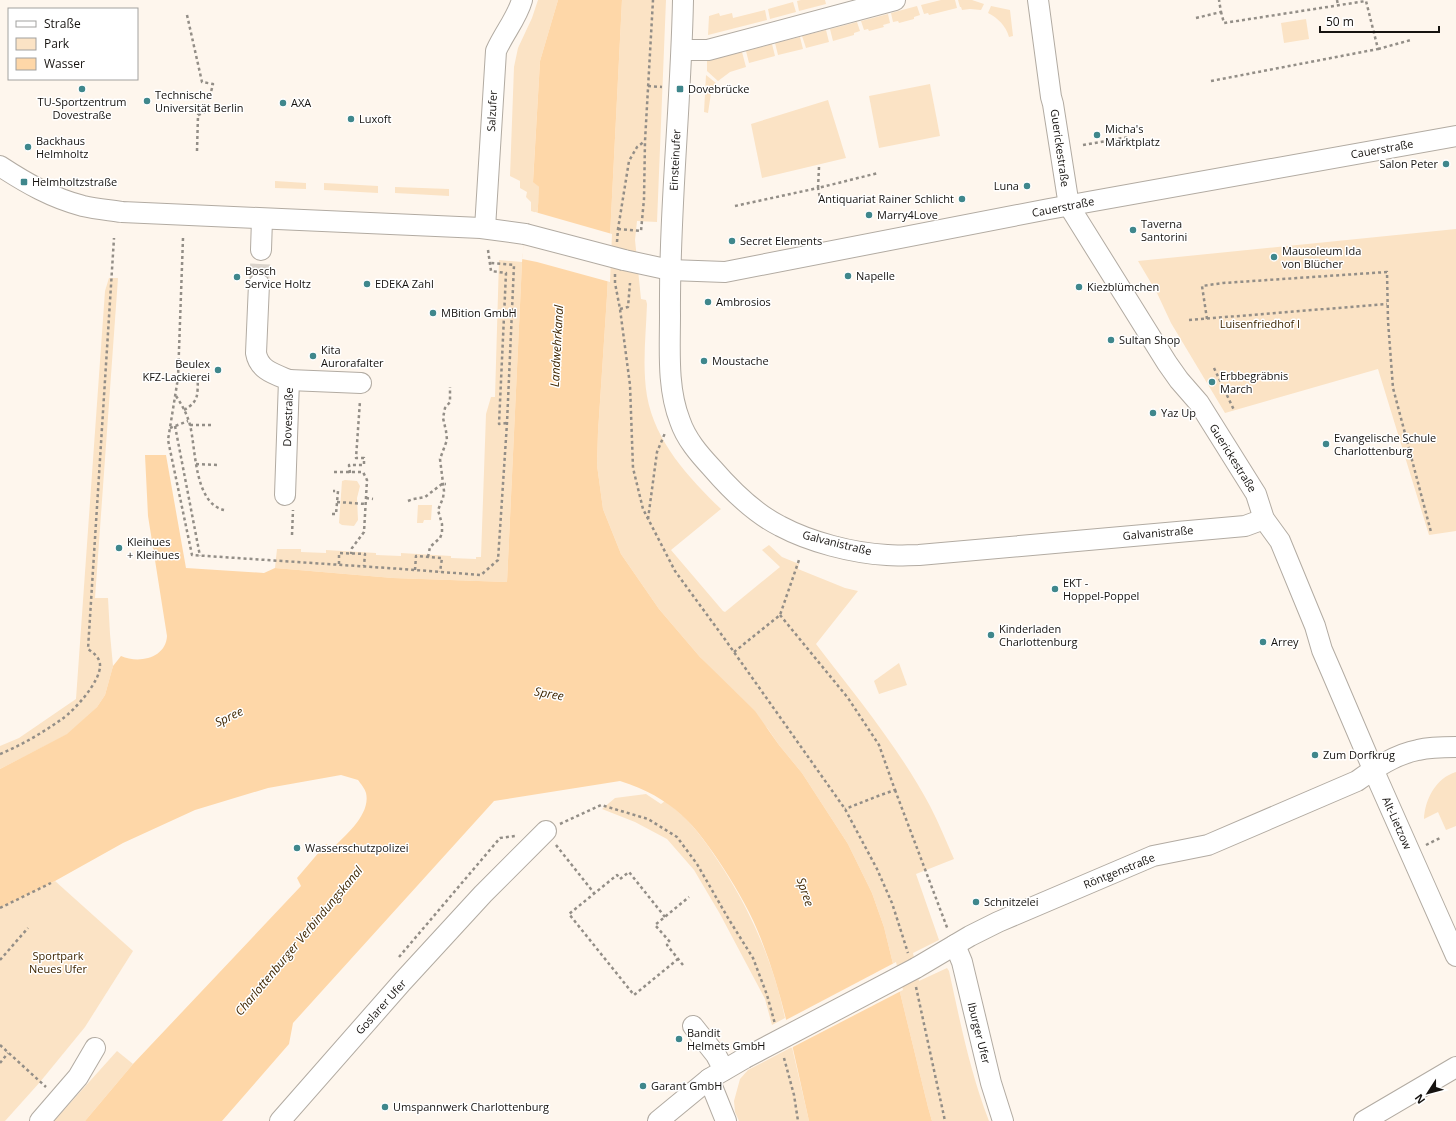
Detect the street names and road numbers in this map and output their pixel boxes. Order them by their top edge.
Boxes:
street label: Salzufer [483,90,500,132]
street label: Guerickestraße [1048,108,1073,188]
street label: Einsteinufer [665,128,684,191]
street label: Cauerstraße [1349,136,1414,161]
street label: Cauerstraße [1030,193,1095,220]
street label: Dovestraße [279,387,296,447]
street label: Guerickestraße [1206,421,1261,495]
street label: Galvanistraße [1122,522,1194,543]
street label: Galvanistraße [801,527,873,558]
street label: Alt-Lietzow [1379,794,1416,852]
street label: Röntgenstraße [1081,849,1157,892]
street label: Goslarer Ufer [352,976,410,1037]
street label: Iburger Ufer [965,1001,994,1066]

